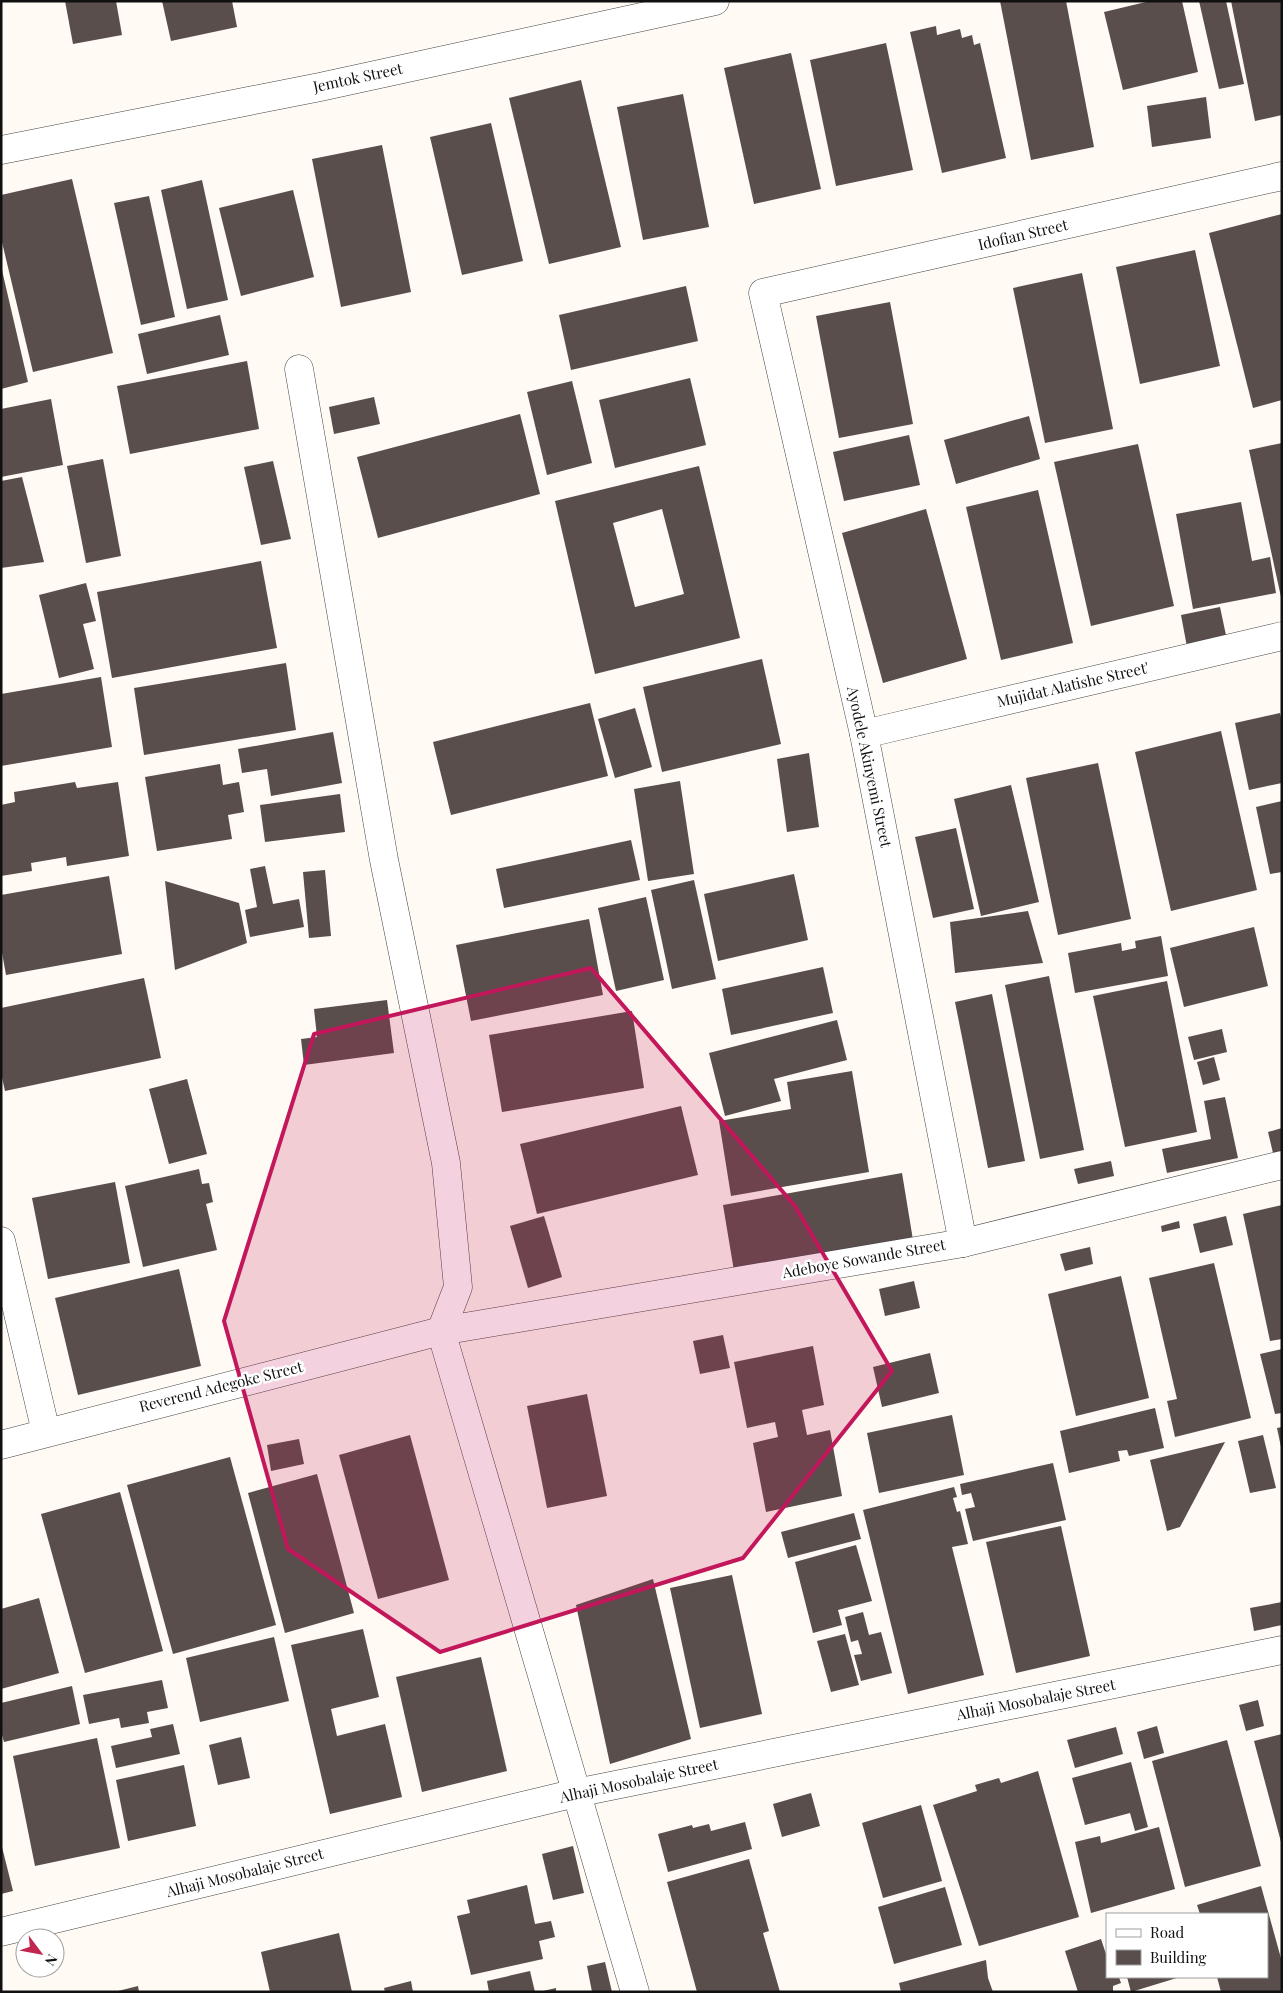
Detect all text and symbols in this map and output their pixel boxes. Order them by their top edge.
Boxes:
street label: Jemtok Street [310,58,405,96]
street label: Idofian Street [976,214,1070,254]
street label: Mujidat Alatishe Street' [995,657,1151,711]
street label: Ayodele Akinyemi Street [843,684,897,850]
street label: Adeboye Sowande Street [780,1234,948,1282]
street label: Reverend Adegoke Street [137,1356,305,1416]
street label: Alhaji Mosobalaje Street [954,1674,1118,1724]
street label: Alhaji Mosobalaje Street [557,1753,720,1807]
street label: Alhaji Mosobalaje Street [163,1843,326,1901]
legend [1106,1913,1268,1978]
text: Road [1150,1922,1184,1942]
north arrow [15,1928,65,1978]
text: Building [1150,1947,1207,1967]
text: N [41,1951,62,1969]

